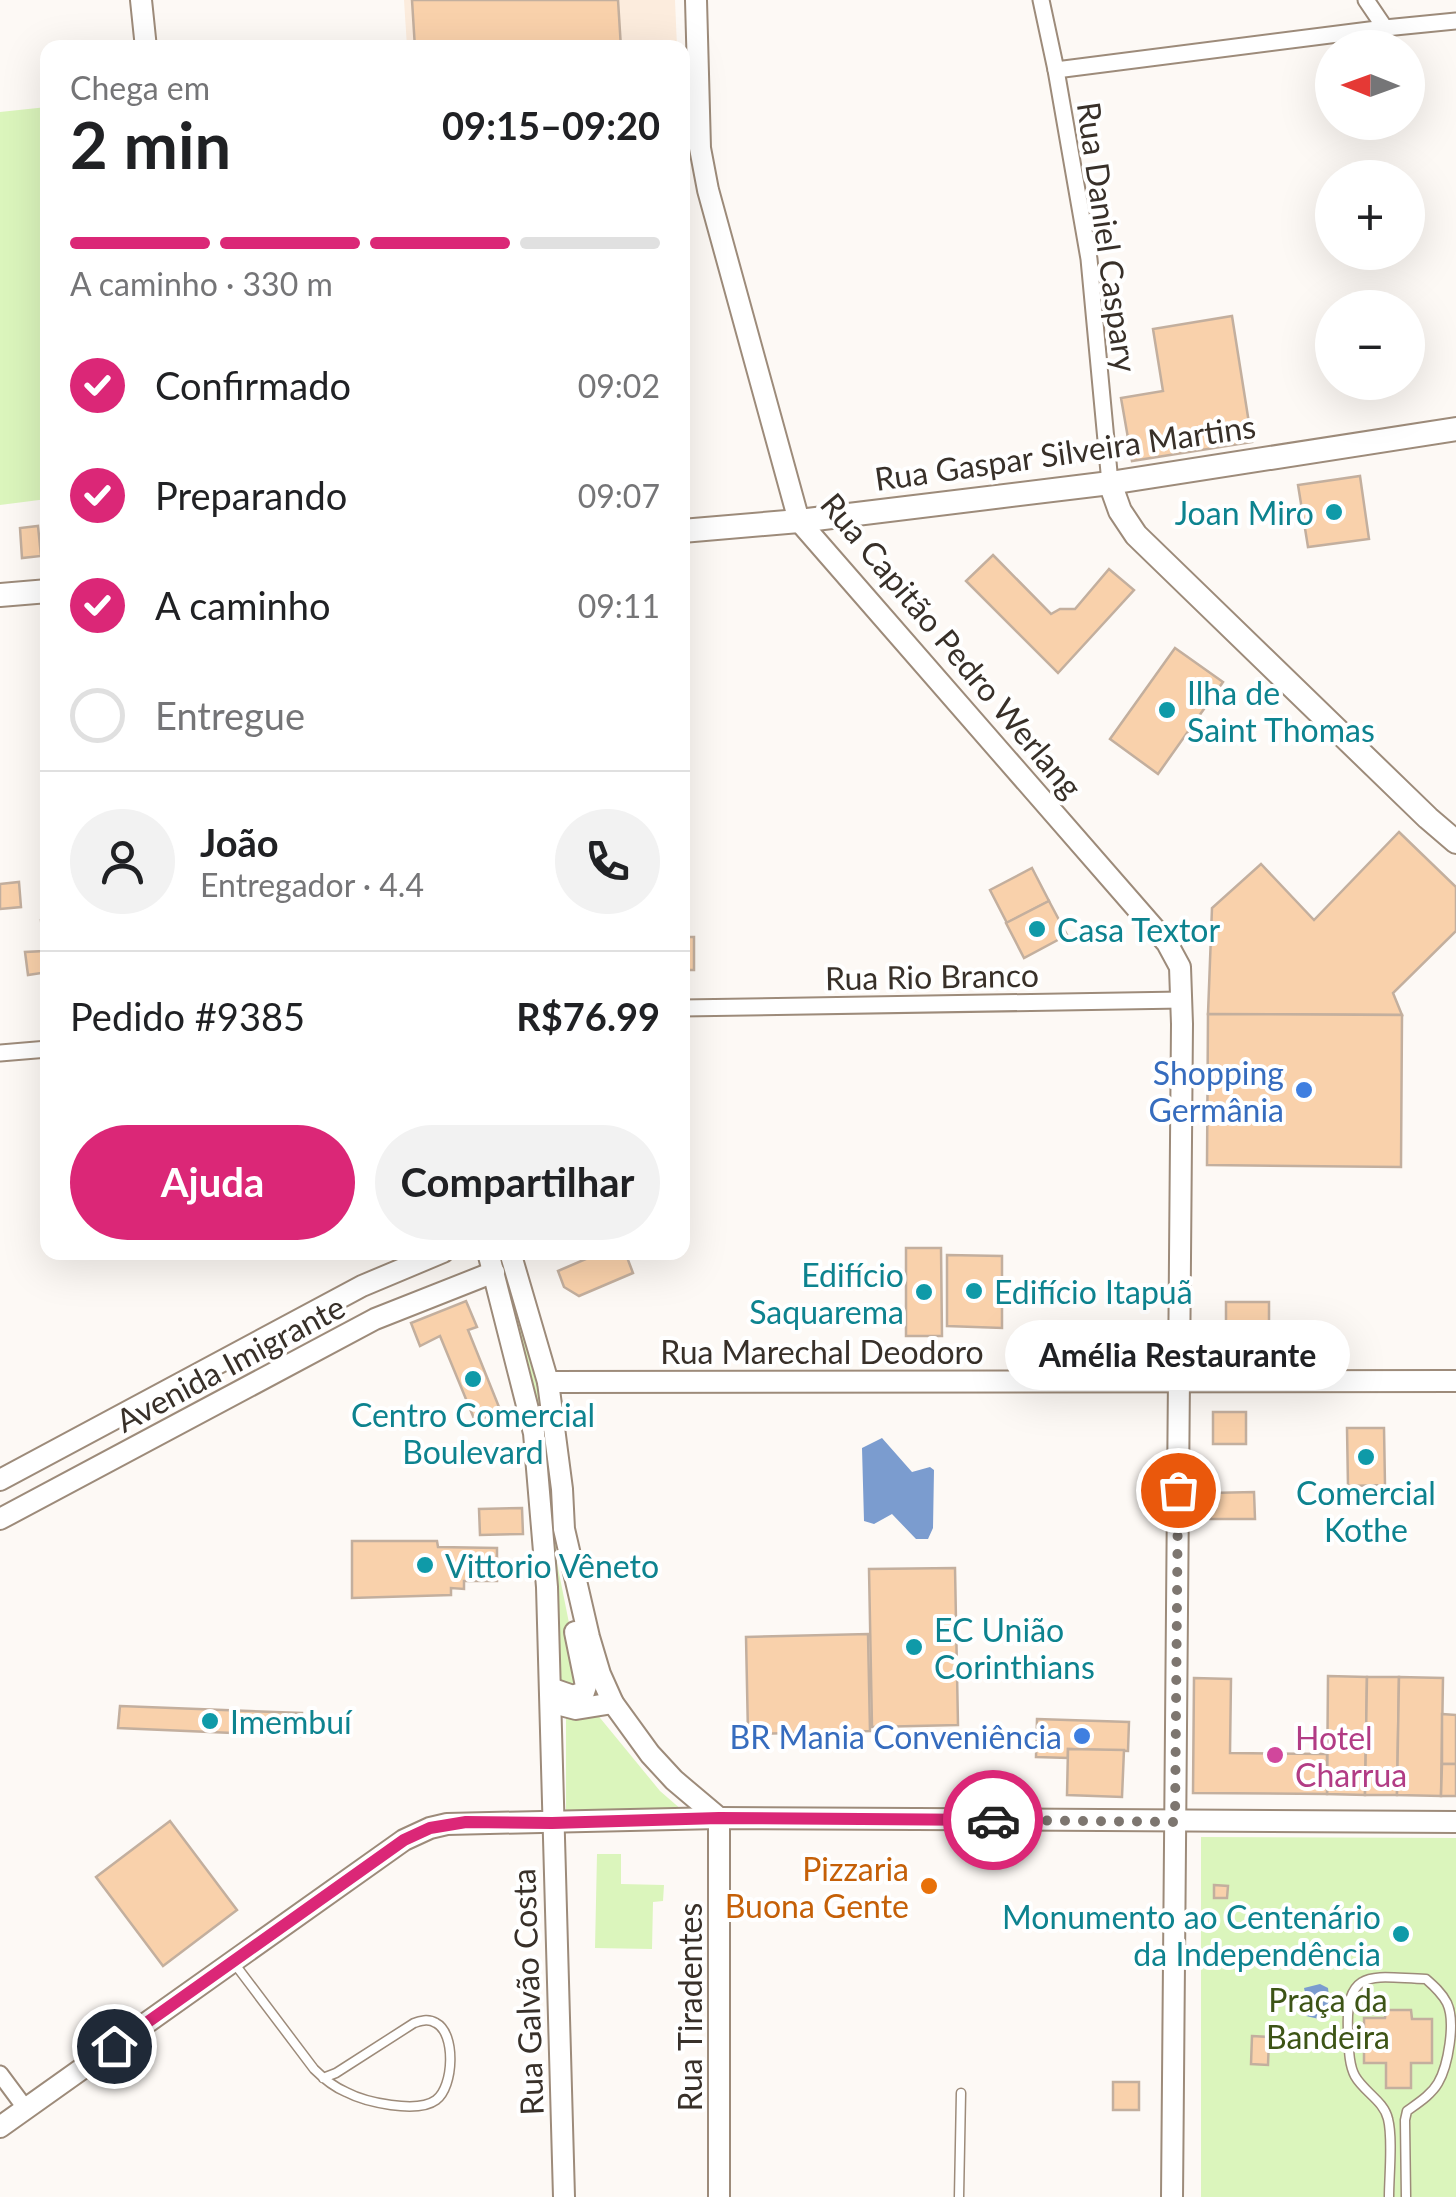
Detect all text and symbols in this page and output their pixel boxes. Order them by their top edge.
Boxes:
north arrow [1315,30,1425,140]
map controls [1315,30,1425,400]
text: Chega em [70,68,210,107]
street label: Rua Daniel Caspary [1070,99,1146,375]
text: 09:15–09:20 [442,102,660,148]
text: 2 min [70,105,231,183]
button: + [1315,160,1425,270]
text: A caminho · 330 m [70,264,333,303]
button: − [1315,290,1425,400]
icon: check [70,358,125,413]
text: Confirmado [155,362,351,408]
text: 09:02 [578,366,660,405]
street label: Rua Gaspar Silveira Martins [872,406,1258,498]
icon: check [70,468,125,523]
text: Preparando [155,472,347,518]
text: 09:07 [578,476,660,515]
street label: Rua Capitão Pedro Werlang [813,485,1091,805]
place label: Joan Miro [1175,493,1314,532]
marker: Joan Miro [1323,501,1345,523]
icon: check [70,578,125,633]
text: A caminho [155,582,331,628]
text: 09:11 [578,586,660,625]
place label: Ilha de Saint Thomas [1187,673,1375,749]
text: Entregue [155,692,305,738]
marker: Ilha de Saint Thomas [1156,699,1178,721]
button: person [70,809,175,914]
button: phone [555,809,660,914]
text: João [200,819,279,865]
text: Entregador · 4.4 [200,865,424,904]
place label: Casa Textor [1057,910,1220,949]
marker: Casa Textor [1026,918,1048,940]
street label: Rua Rio Branco [825,955,1039,997]
text: Pedido #9385 [70,993,305,1039]
text: R$76.99 [516,993,660,1039]
place label: Shopping Germânia [1149,1053,1284,1129]
marker: Shopping Germânia [1293,1079,1315,1101]
button: Ajuda [70,1125,355,1240]
button: Compartilhar [375,1125,660,1240]
place label: Edifício Saquarema [749,1255,904,1331]
place label: Edifício Itapuã [994,1272,1193,1311]
marker: Edifício Itapuã [963,1280,985,1302]
marker: Edifício Saquarema [913,1281,935,1303]
street label: Avenida Imigrante [109,1286,351,1440]
callout: Amélia Restaurante [1006,1320,1350,1390]
street label: Rua Marechal Deodoro [660,1332,984,1371]
text: Amélia Restaurante [1039,1335,1316,1374]
marker: Centro Comercial Boulevard [462,1368,484,1390]
place label: Centro Comercial Boulevard [351,1395,595,1471]
marker: Comercial Kothe [1355,1446,1377,1468]
pin [1136,1448,1221,1533]
icon: bag [1151,1463,1206,1518]
place label: Comercial Kothe [1296,1473,1436,1549]
place label: Vittorio Vêneto [445,1546,659,1585]
marker: Vittorio Vêneto [414,1554,436,1576]
place label: EC União Corinthians [934,1610,1095,1686]
marker: EC União Corinthians [903,1636,925,1658]
place label: Imembuí [230,1702,353,1741]
marker: Imembuí [199,1710,221,1732]
place label: BR Mania Conveniência [729,1717,1062,1756]
place label: Hotel Charrua [1295,1718,1407,1794]
marker: BR Mania Conveniência [1071,1725,1093,1747]
marker: Hotel Charrua [1264,1744,1286,1766]
courier [943,1770,1043,1870]
icon: car [966,1793,1021,1848]
place label: Pizzaria Buona Gente [725,1849,909,1925]
street label: Rua Galvão Costa [503,1868,551,2116]
marker: Pizzaria Buona Gente [918,1875,940,1897]
place label: Monumento ao Centenário da Independência [1002,1897,1381,1973]
street label: Rua Tiradentes [670,1903,709,2111]
marker: Monumento ao Centenário da Independência [1390,1923,1412,1945]
park label: Praça da Bandeira [1266,1980,1390,2056]
pin [72,2004,157,2089]
icon: home [87,2019,142,2074]

